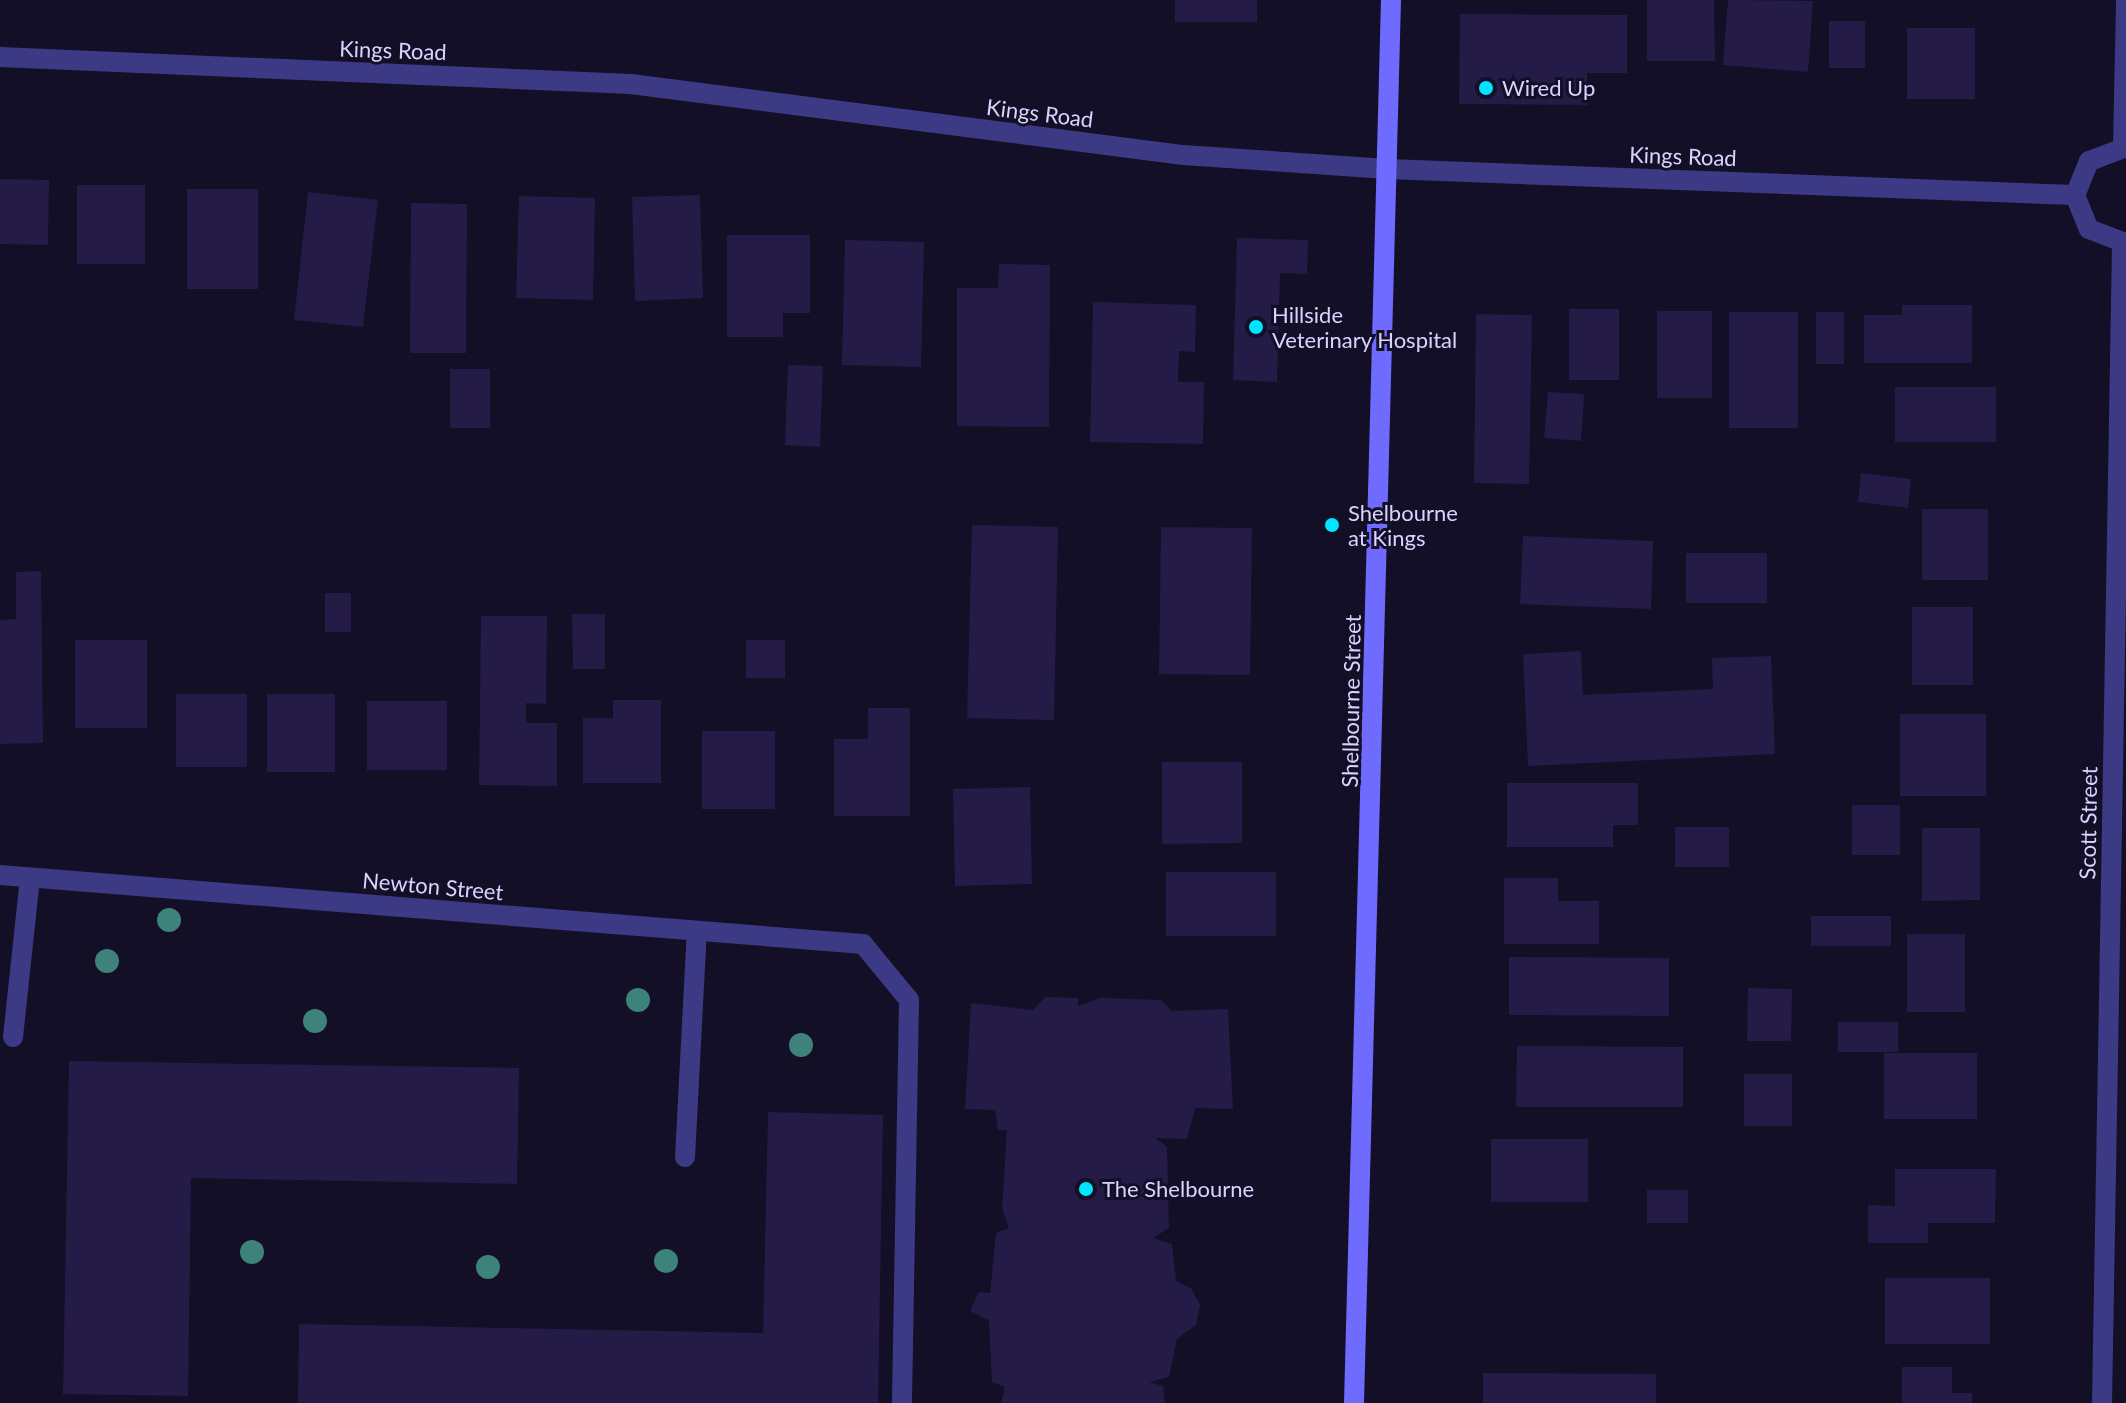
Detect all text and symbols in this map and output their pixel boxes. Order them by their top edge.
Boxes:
street label: Kings Road [339,35,447,65]
place label: Wired Up [1502,75,1595,101]
marker: Wired Up [1477,79,1495,97]
street label: Kings Road [985,93,1095,133]
street label: Kings Road [1629,141,1737,171]
place label: Hillside Veterinary Hospital [1272,301,1458,352]
marker: Hillside Veterinary Hospital [1247,318,1265,336]
place label: Shelbourne at Kings [1348,499,1458,550]
marker: Shelbourne at Kings [1323,516,1341,534]
street label: Shelbourne Street [1336,614,1366,788]
street label: Scott Street [2074,766,2102,880]
street label: Newton Street [361,867,505,905]
place label: The Shelbourne [1102,1176,1254,1202]
marker: The Shelbourne [1077,1180,1095,1198]

